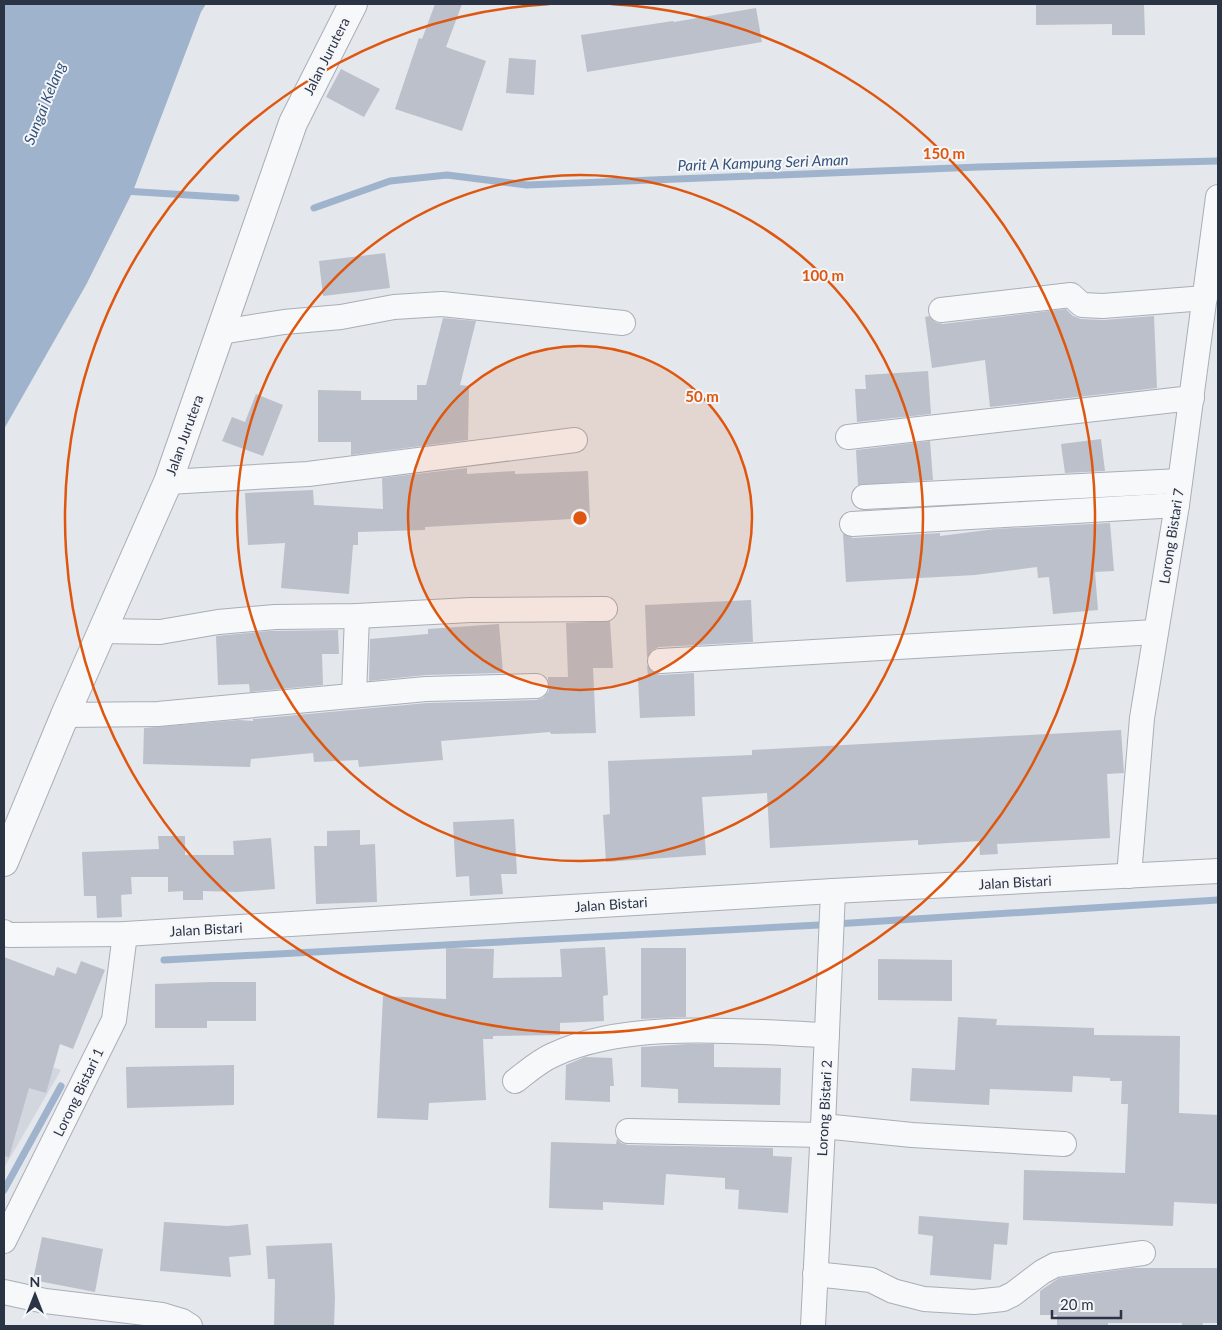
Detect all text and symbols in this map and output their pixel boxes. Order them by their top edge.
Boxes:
street label: Jalan Jurutera [299,14,353,98]
water label: Sungai Kelang [19,59,69,147]
text: 150 m [923,144,965,162]
water label: Parit A Kampung Seri Aman [677,150,849,174]
text: 100 m [802,266,844,284]
text: 50 m [685,387,719,405]
street label: Jalan Jurutera [162,392,206,478]
street label: Lorong Bistari 7 [1155,487,1187,585]
centre of rings [571,509,589,527]
street label: Jalan Bistari [978,872,1052,892]
street label: Jalan Bistari [574,893,648,915]
street label: Jalan Bistari [169,919,243,939]
street label: Lorong Bistari 1 [49,1045,107,1139]
street label: Lorong Bistari 2 [813,1059,835,1157]
north arrow [10,1270,60,1320]
text: N [30,1273,40,1290]
scale bar [1052,1288,1121,1320]
text: 20 m [1060,1295,1094,1313]

